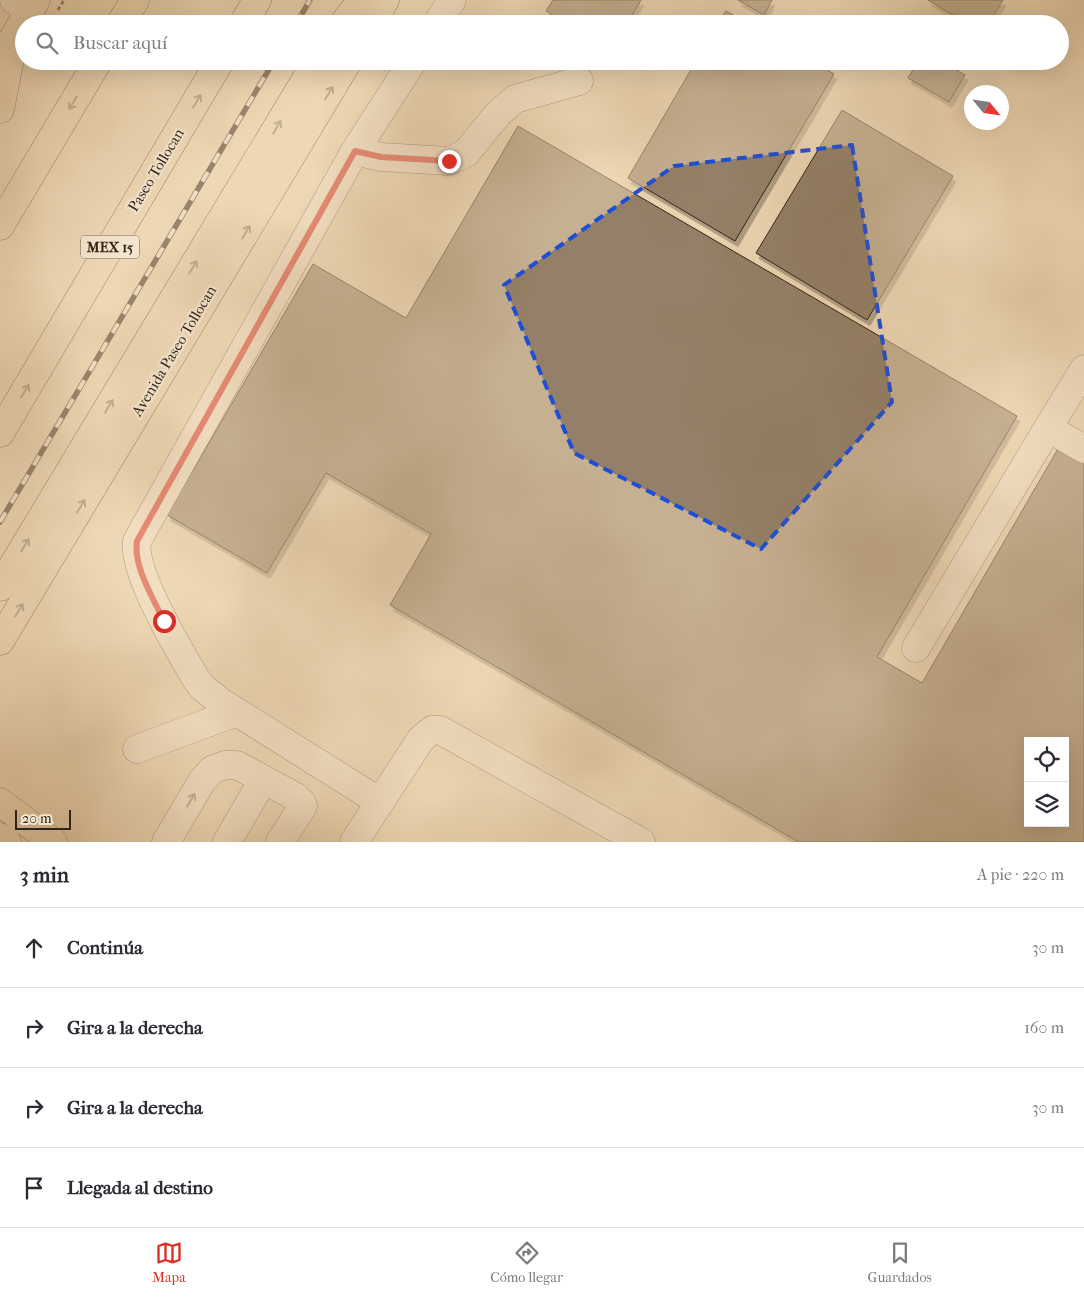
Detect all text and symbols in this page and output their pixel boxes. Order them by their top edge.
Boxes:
search box [15,15,1069,70]
icon: search [33,29,61,57]
text: Buscar aquí [73,32,167,54]
north arrow [964,85,1009,130]
one-way arrow [325,86,335,100]
one-way arrow [192,94,202,108]
one-way arrow [68,96,78,110]
one-way arrow [273,121,283,135]
street label: Paseo Tollocan [124,125,188,215]
route end [438,150,461,173]
one-way arrow [241,226,251,240]
road number: MEX 15 [81,236,139,258]
one-way arrow [189,260,199,274]
street label: Avenida Paseo Tollocan [127,282,220,420]
one-way arrow [20,385,30,399]
one-way arrow [105,399,115,413]
one-way arrow [76,500,86,514]
one-way arrow [21,538,31,552]
one-way arrow [14,603,24,617]
route start [153,610,176,633]
map controls [1024,737,1069,827]
button: locate [1024,737,1069,782]
button: layers [1024,782,1069,827]
one-way arrow [187,793,196,808]
scale bar [15,807,71,830]
text: 20 m [22,810,52,827]
text: 3 min [20,863,69,887]
text: A pie · 220 m [977,865,1064,884]
icon: ahead [20,934,48,962]
text: Continúa [67,937,143,959]
text: 30 m [1032,938,1064,957]
icon: right [20,1014,48,1042]
text: Gira a la derecha [67,1017,203,1039]
text: 160 m [1024,1018,1064,1037]
icon: right [20,1094,48,1122]
text: Gira a la derecha [67,1097,203,1119]
text: 30 m [1032,1098,1064,1117]
icon: arrive [20,1174,48,1202]
text: Llegada al destino [67,1177,213,1199]
tab: Mapa [152,1239,186,1286]
tab: Cómo llegar [490,1239,563,1286]
tab: Guardados [868,1239,932,1286]

